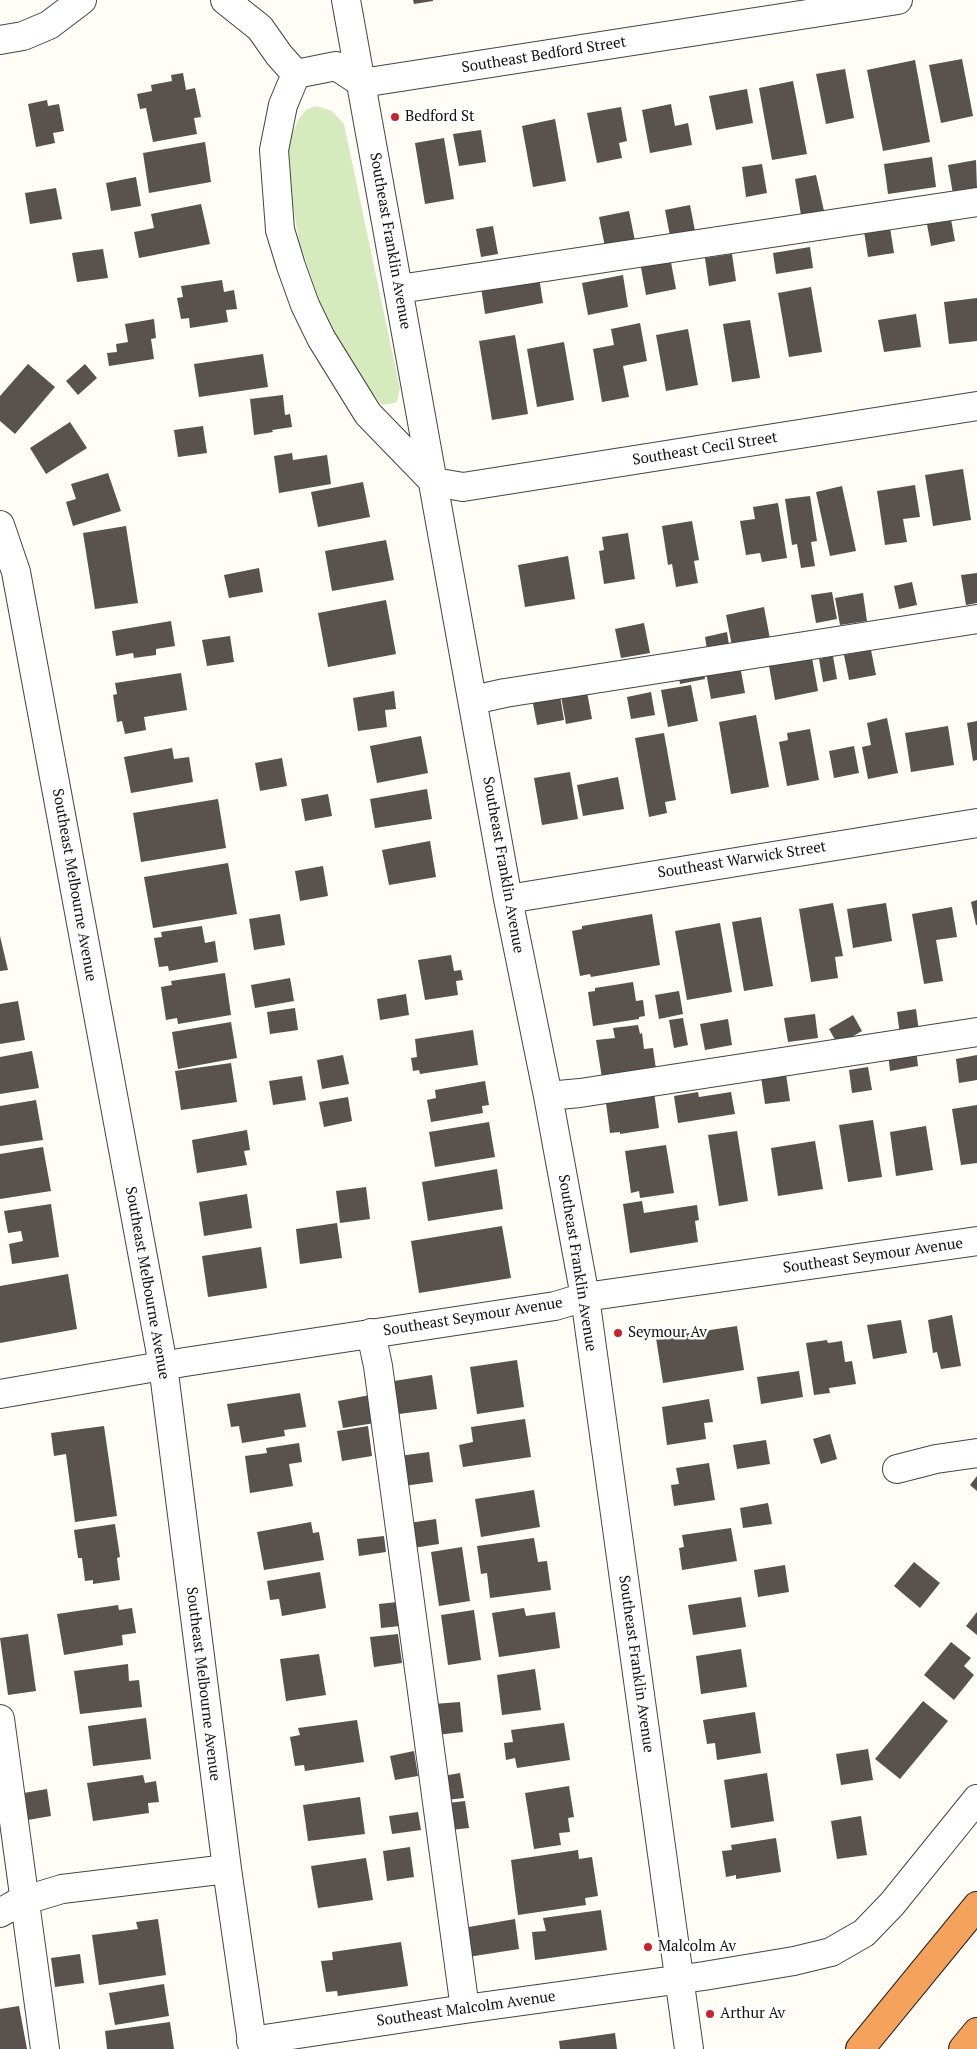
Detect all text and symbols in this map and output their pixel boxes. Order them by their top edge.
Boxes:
street label: Southeast Bedford Street [461,33,627,77]
place label: Bedford St [405,108,475,126]
marker: Bedford St [389,111,401,123]
street label: Southeast Franklin Avenue [366,151,414,331]
street label: Southeast Cecil Street [631,429,779,469]
street label: Southeast Franklin Avenue [479,775,527,955]
street label: Southeast Melbourne Avenue [48,787,100,983]
street label: Southeast Warwick Street [656,838,828,882]
street label: Southeast Franklin Avenue [554,1173,600,1353]
street label: Southeast Melbourne Avenue [121,1185,173,1381]
street label: Southeast Seymour Avenue [782,1234,964,1278]
street label: Southeast Seymour Avenue [382,1294,564,1340]
place label: Seymour Av [628,1324,707,1342]
marker: Seymour Av [612,1327,624,1339]
street label: Southeast Franklin Avenue [615,1574,657,1754]
street label: Southeast Melbourne Avenue [182,1586,224,1782]
place label: Malcolm Av [658,1938,736,1956]
marker: Malcolm Av [642,1941,654,1953]
street label: Southeast Malcolm Avenue [375,1988,557,2030]
place label: Arthur Av [720,2005,785,2023]
marker: Arthur Av [704,2008,716,2020]

